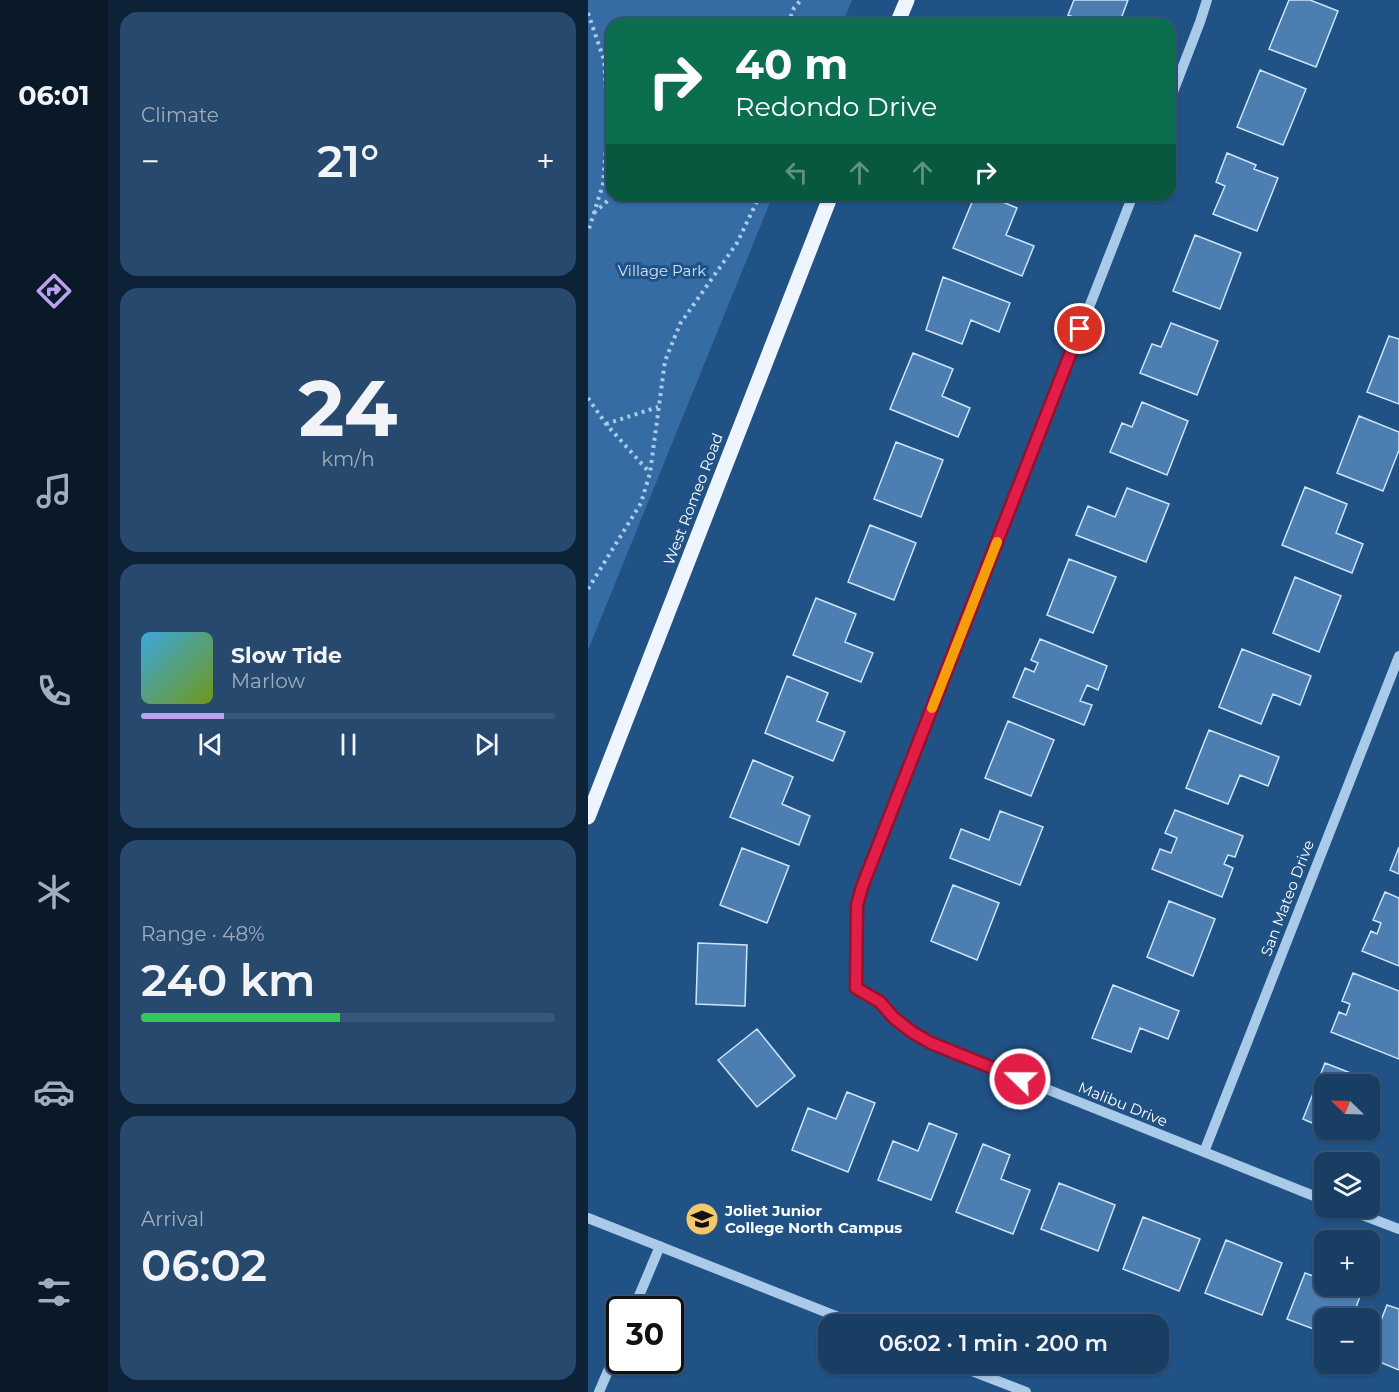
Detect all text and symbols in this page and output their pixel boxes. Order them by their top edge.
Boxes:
text: 40 m [735,38,848,90]
icon: right [636,42,714,120]
text: 06:01 [18,79,90,112]
text: Redondo Drive [735,90,937,123]
text: Climate [141,103,219,127]
text: 21° [317,133,379,188]
text: − [141,141,160,181]
text: + [536,141,555,181]
icon: left [780,156,813,189]
icon: ahead [843,156,876,189]
icon: ahead [906,156,939,189]
icon: right [969,156,1002,189]
park label: Village Park [618,261,706,280]
icon: directions [33,270,75,312]
pin [1054,303,1105,354]
icon: arrive [1063,312,1096,345]
text: 24 [299,360,397,456]
street label: West Romeo Road [659,430,727,568]
text: km/h [321,447,375,471]
icon: music [33,470,75,512]
text: Slow Tide [231,642,342,669]
text: Marlow [231,669,305,693]
icon: phone [33,670,75,712]
icon: previous [194,728,227,761]
icon: pause [332,728,365,761]
icon: next [470,728,503,761]
street label: San Mateo Drive [1256,837,1318,959]
icon: climate [33,871,75,913]
text: Range · 48% [141,922,265,946]
text: 240 km [141,952,316,1007]
position arrow [988,1047,1052,1111]
icon: car [33,1071,75,1113]
north arrow [1314,1074,1380,1140]
map controls [1314,1074,1380,1374]
street label: Malibu Drive [1076,1077,1170,1131]
button: layers [1314,1152,1380,1218]
school or university icon: Joliet Junior College North Campus [684,1201,720,1237]
place label: Joliet Junior College North Campus [724,1201,902,1237]
text: Arrival [141,1207,204,1231]
button: + [1314,1230,1380,1296]
text: 06:02 [141,1237,267,1292]
icon: filters [33,1271,75,1313]
speed limit sign: 30 [606,1296,684,1374]
button: − [1314,1308,1380,1374]
text: 06:02 · 1 min · 200 m [879,1330,1108,1357]

